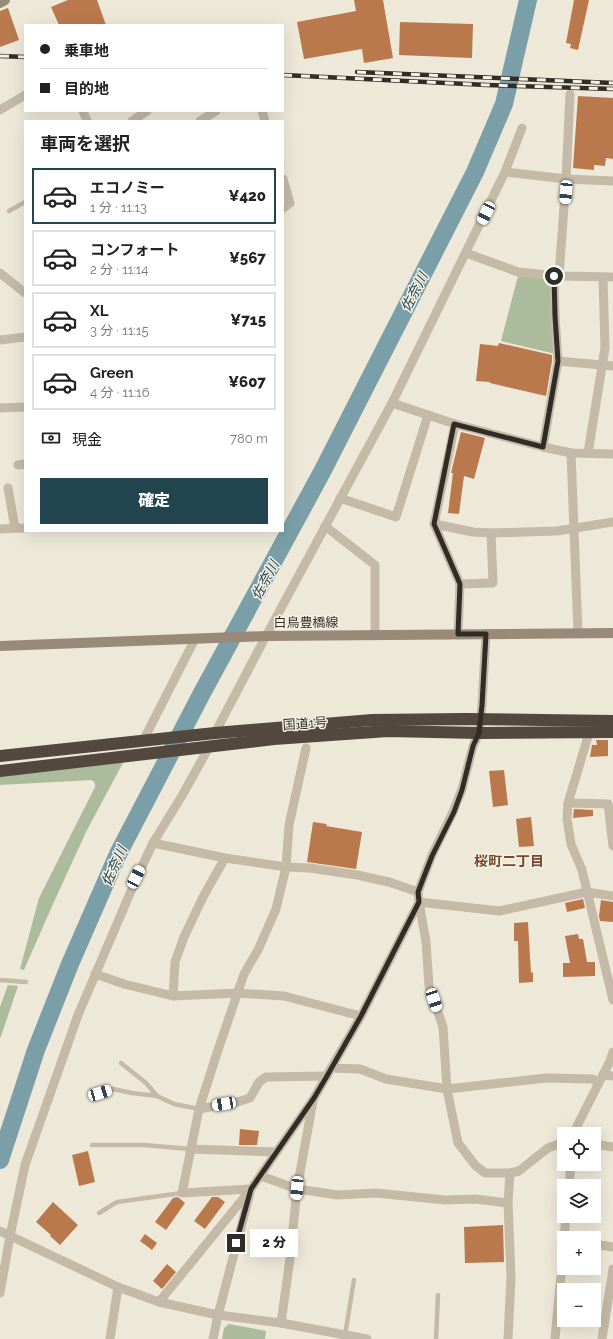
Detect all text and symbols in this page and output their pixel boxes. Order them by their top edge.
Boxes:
text: 乗車地 [64,42,109,60]
text: 目的地 [64,80,109,98]
text: 車両を選択 [40,133,130,154]
icon: car [42,178,78,214]
text: エコノミー [90,179,165,197]
car [559,180,573,204]
text: ¥420 [229,187,266,205]
text: 1 分 · 11:13 [90,200,147,215]
car [475,200,497,226]
icon: car [42,240,78,276]
text: コンフォート [90,241,180,259]
text: ¥567 [229,249,266,267]
text: 2 分 · 11:14 [90,262,148,277]
route start [545,267,563,285]
water label: 佐奈川 [397,268,432,314]
icon: car [42,302,78,338]
text: XL [90,302,108,320]
text: ¥715 [230,311,266,329]
text: 3 分 · 11:15 [90,323,149,338]
icon: car [42,364,78,400]
text: Green [90,364,134,382]
text: ¥607 [228,373,266,391]
text: 4 分 · 11:16 [90,385,149,400]
icon: cash [40,427,62,449]
text: 現金 [72,431,102,449]
text: 780 m [230,431,268,446]
button: 確定 [40,478,268,524]
water label: 佐奈川 [248,556,283,602]
street label: 白鳥豊橋線 [273,615,339,630]
street label: 国道1号 [282,714,328,733]
water label: 佐奈川 [98,842,131,888]
district label: 桜町二丁目 [474,853,544,869]
car [125,864,147,890]
car [425,987,443,1013]
car [87,1084,113,1102]
car [211,1096,237,1112]
map controls [557,1127,601,1327]
button: locate [557,1127,601,1171]
car [290,1176,304,1200]
button: layers [557,1179,601,1223]
callout: 2 分 [250,1229,298,1257]
button: + [557,1231,601,1275]
route end [227,1234,245,1252]
text: 2 分 [262,1235,286,1250]
button: − [557,1283,601,1327]

